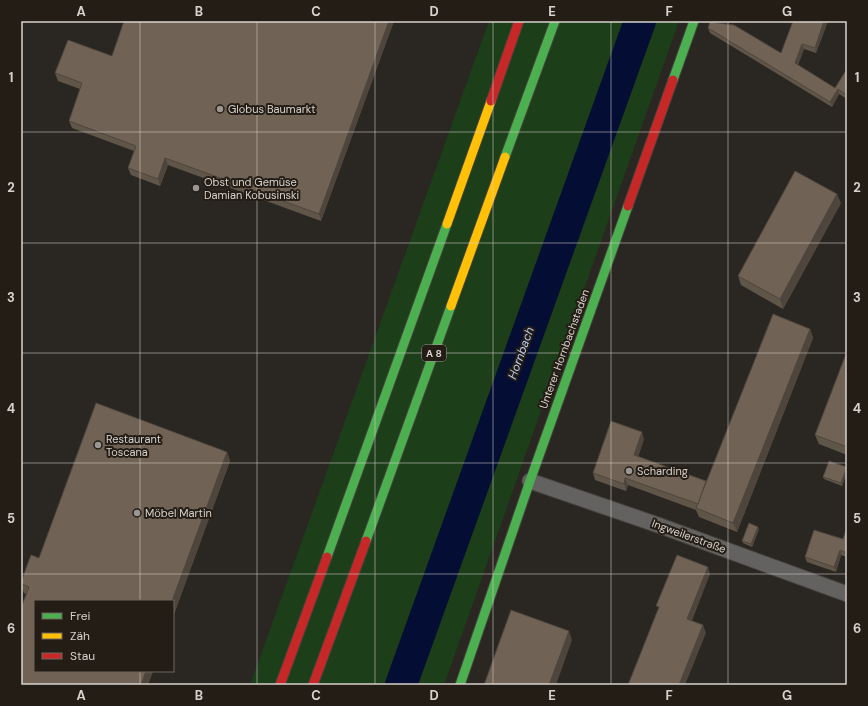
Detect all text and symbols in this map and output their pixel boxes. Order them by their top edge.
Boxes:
text: A [76,3,86,20]
text: B [195,3,203,20]
text: C [311,3,321,20]
text: D [429,3,439,20]
text: E [548,3,556,20]
text: F [665,3,673,20]
text: G [782,3,792,20]
text: 1 [9,69,13,86]
text: 1 [855,69,859,86]
place label: Globus Baumarkt [228,102,316,116]
marker: Globus Baumarkt [215,104,225,114]
place label: Obst und Gemüse Damian Kobusinski [204,175,299,202]
text: 2 [7,179,15,196]
text: 2 [853,179,861,196]
marker: Obst und Gemüse Damian Kobusinski [191,183,201,193]
street label: Unterer Hornbachstaden [536,287,592,411]
text: 3 [7,289,15,306]
text: 3 [853,289,861,306]
water label: Hornbach [504,325,538,381]
road number: A 8 [422,345,446,361]
text: 4 [7,400,15,417]
text: 4 [853,400,861,417]
place label: Restaurant Toscana [106,432,161,459]
marker: Restaurant Toscana [93,440,103,450]
place label: Scharding [637,464,688,478]
marker: Scharding [624,466,634,476]
place label: Möbel Martin [145,506,212,520]
marker: Möbel Martin [132,508,142,518]
text: 5 [7,510,15,527]
text: 5 [853,510,861,527]
street label: Ingweilerstraße [650,516,728,556]
legend [34,600,174,672]
text: Frei [70,608,90,624]
text: 6 [7,620,15,637]
text: 6 [853,620,861,637]
text: Zäh [70,628,90,644]
text: Stau [70,648,95,664]
text: A [76,687,86,704]
text: B [195,687,203,704]
text: C [311,687,321,704]
text: D [429,687,439,704]
text: E [548,687,556,704]
text: F [665,687,673,704]
text: G [782,687,792,704]

